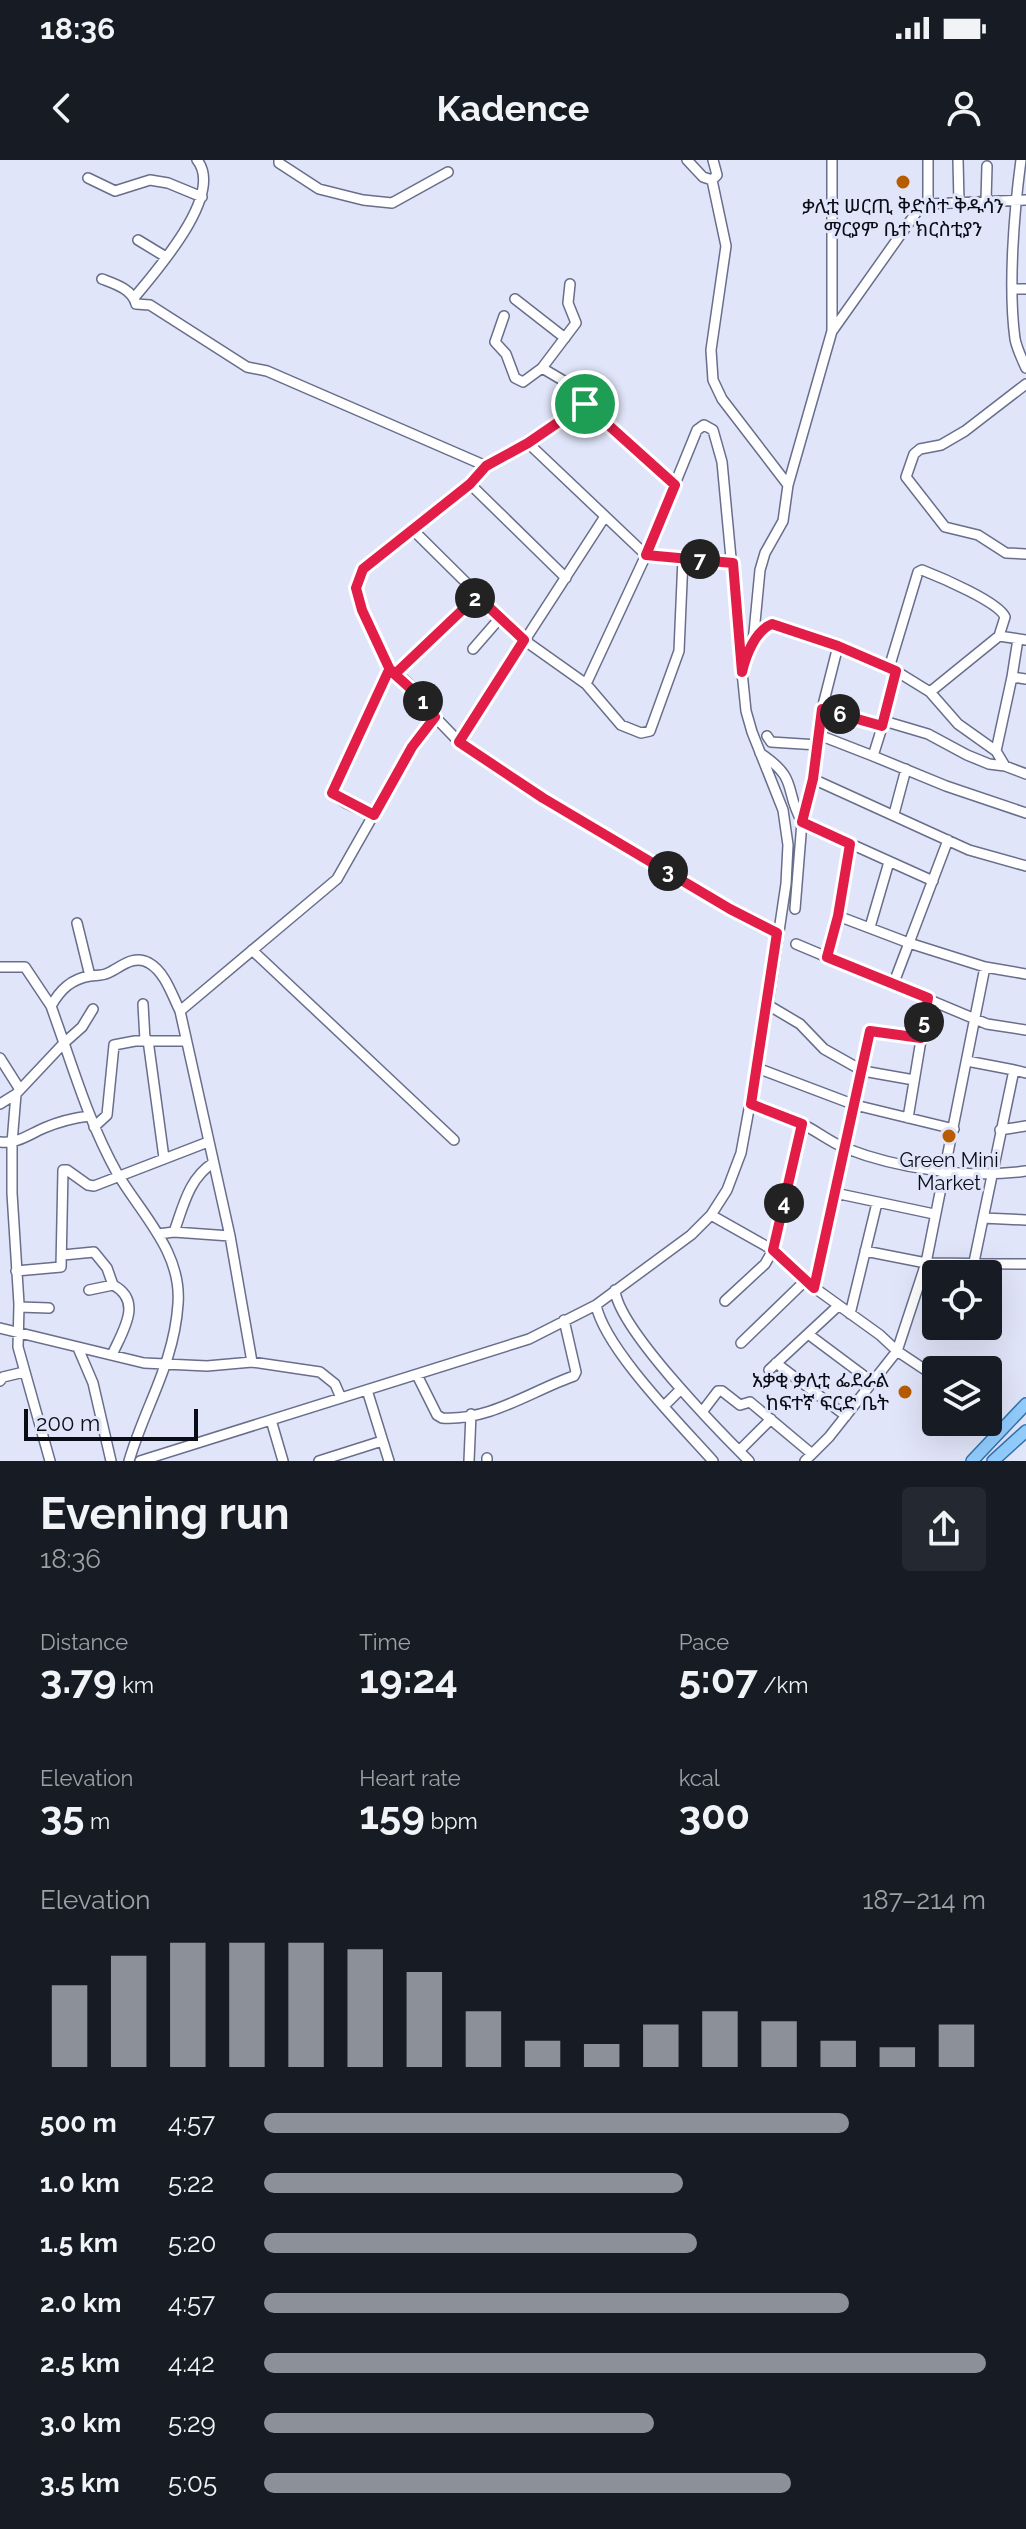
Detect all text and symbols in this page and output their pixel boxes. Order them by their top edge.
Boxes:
text: 18:36 [40,11,115,46]
icon: back [40,86,84,130]
icon: person [942,86,986,130]
text: Kadence [437,87,589,129]
marker: ቃሊቲ ሠርጢ ቅድስተ ቅዱሳን ማርያም ቤተ ክርስቲያን [894,173,912,191]
place label: ቃሊቲ ሠርጢ ቅድስተ ቅዱሳን ማርያም ቤተ ክርስቲያን [802,194,1004,241]
pin [551,370,619,438]
icon: arrive [563,382,607,426]
pin: 7 [680,539,720,579]
text: 7 [694,546,706,572]
pin: 2 [455,578,495,618]
text: 2 [469,585,481,611]
pin: 1 [403,681,443,721]
text: 1 [418,688,428,714]
pin: 6 [820,694,860,734]
text: 6 [833,701,847,727]
pin: 3 [648,851,688,891]
text: 3 [662,858,674,884]
pin: 5 [904,1002,944,1042]
text: 5 [918,1009,930,1035]
marker: Green Mini Market [940,1127,958,1145]
place label: Green Mini Market [899,1148,999,1195]
pin: 4 [764,1183,804,1223]
text: 4 [778,1190,790,1216]
map controls [922,1260,1002,1436]
button: locate [922,1260,1002,1340]
button: layers [922,1356,1002,1436]
place label: አቃቂ ቃሊቲ ፌደራል ከፍተኛ ፍርድ ቤት [752,1368,889,1415]
marker: አቃቂ ቃሊቲ ፌደራል ከፍተኛ ፍርድ ቤት [896,1383,914,1401]
scale bar [24,1405,198,1441]
text: 200 m [36,1410,100,1436]
button: share [902,1487,986,1571]
text: Evening run [40,1488,289,1539]
text: 18:36 [40,1544,101,1574]
text: Distance [40,1629,128,1655]
text: Time [359,1629,411,1655]
text: Pace [679,1629,729,1655]
text: 3.79 [40,1655,117,1702]
text: 19:24 [359,1655,458,1702]
text: 5:07 [679,1655,758,1702]
text: km [117,1672,154,1698]
text: /km [758,1672,808,1698]
text: Elevation [40,1765,133,1791]
text: Heart rate [359,1765,461,1791]
text: kcal [679,1765,720,1791]
text: 35 [40,1791,84,1838]
text: 159 [359,1791,425,1838]
text: 300 [679,1791,750,1838]
text: m [84,1808,110,1834]
text: bpm [425,1808,478,1834]
text: Elevation [40,1885,150,1915]
text: 187–214 m [862,1885,986,1915]
text: 500 m [40,2108,117,2138]
text: 4:57 [168,2108,215,2138]
text: 1.0 km [40,2168,120,2198]
text: 5:22 [168,2168,214,2198]
text: 1.5 km [40,2228,118,2258]
text: 5:20 [168,2228,217,2258]
text: 2.0 km [40,2288,121,2318]
text: 4:57 [168,2288,215,2318]
text: 2.5 km [40,2348,120,2378]
text: 4:42 [168,2348,215,2378]
text: 3.0 km [40,2408,121,2438]
text: 5:29 [168,2408,216,2438]
text: 3.5 km [40,2468,120,2498]
text: 5:05 [168,2468,217,2498]

